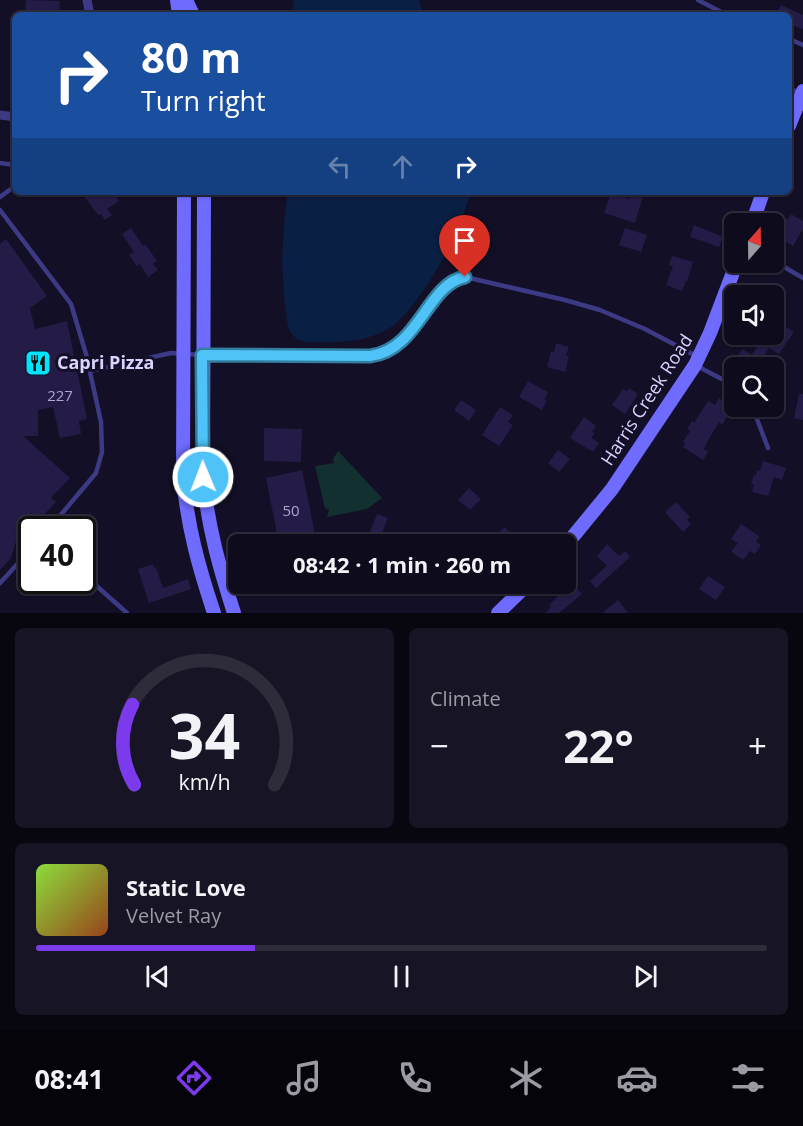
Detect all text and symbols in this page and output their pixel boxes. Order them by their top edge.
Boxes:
text: 80 m [141,28,241,85]
icon: right [42,36,120,114]
text: Turn right [141,82,266,119]
icon: left [323,150,356,183]
icon: ahead [386,150,419,183]
icon: right [449,150,482,183]
north arrow [724,213,784,273]
map controls [724,213,784,417]
pin [439,215,490,277]
icon: arrive [448,224,481,257]
button: sound [724,285,784,345]
street label: Harris Creek Road [595,329,698,470]
restaurant icon: Capri Pizza [23,348,53,378]
place label: Capri Pizza [57,350,154,374]
button: search [724,357,784,417]
house number: 227 [47,385,73,405]
position arrow [171,445,235,509]
house number: 50 [282,500,300,520]
speed limit sign: 40 [18,516,96,594]
text: 08:42 · 1 min · 260 m [293,549,511,579]
text: Climate [430,685,501,712]
text: 34 [169,692,240,777]
text: 22° [563,715,634,776]
text: − [430,723,449,768]
text: + [748,723,767,768]
text: km/h [178,767,231,796]
text: Static Love [126,872,246,902]
text: Velvet Ray [126,902,221,929]
icon: previous [141,960,174,993]
icon: pause [385,960,418,993]
icon: next [629,960,662,993]
icon: directions [173,1057,215,1099]
icon: music [283,1057,325,1099]
icon: phone [394,1057,436,1099]
icon: climate [505,1057,547,1099]
icon: car [616,1057,658,1099]
icon: filters [727,1057,769,1099]
text: 08:41 [34,1060,104,1097]

